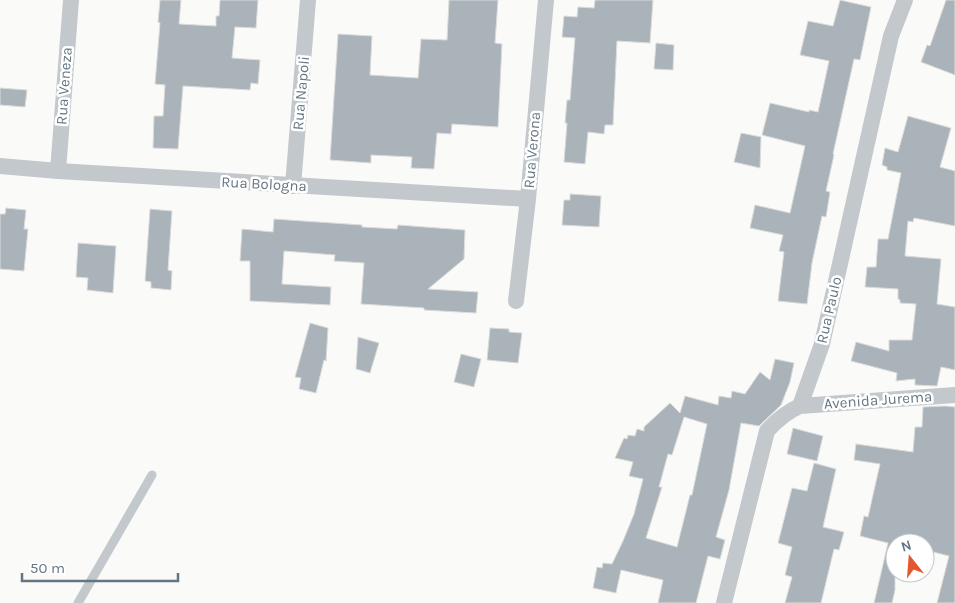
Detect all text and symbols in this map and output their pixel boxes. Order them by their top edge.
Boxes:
street label: Rua Veneza [52,47,76,125]
street label: Rua Napoli [289,55,313,131]
street label: Rua Verona [520,111,544,189]
street label: Rua Bologna [221,173,307,195]
street label: Rua Paulo [813,275,845,345]
street label: Avenida Jurema [823,387,933,413]
north arrow [885,533,935,583]
text: N [899,536,914,556]
scale bar [22,550,179,582]
text: 50 m [30,559,65,577]

